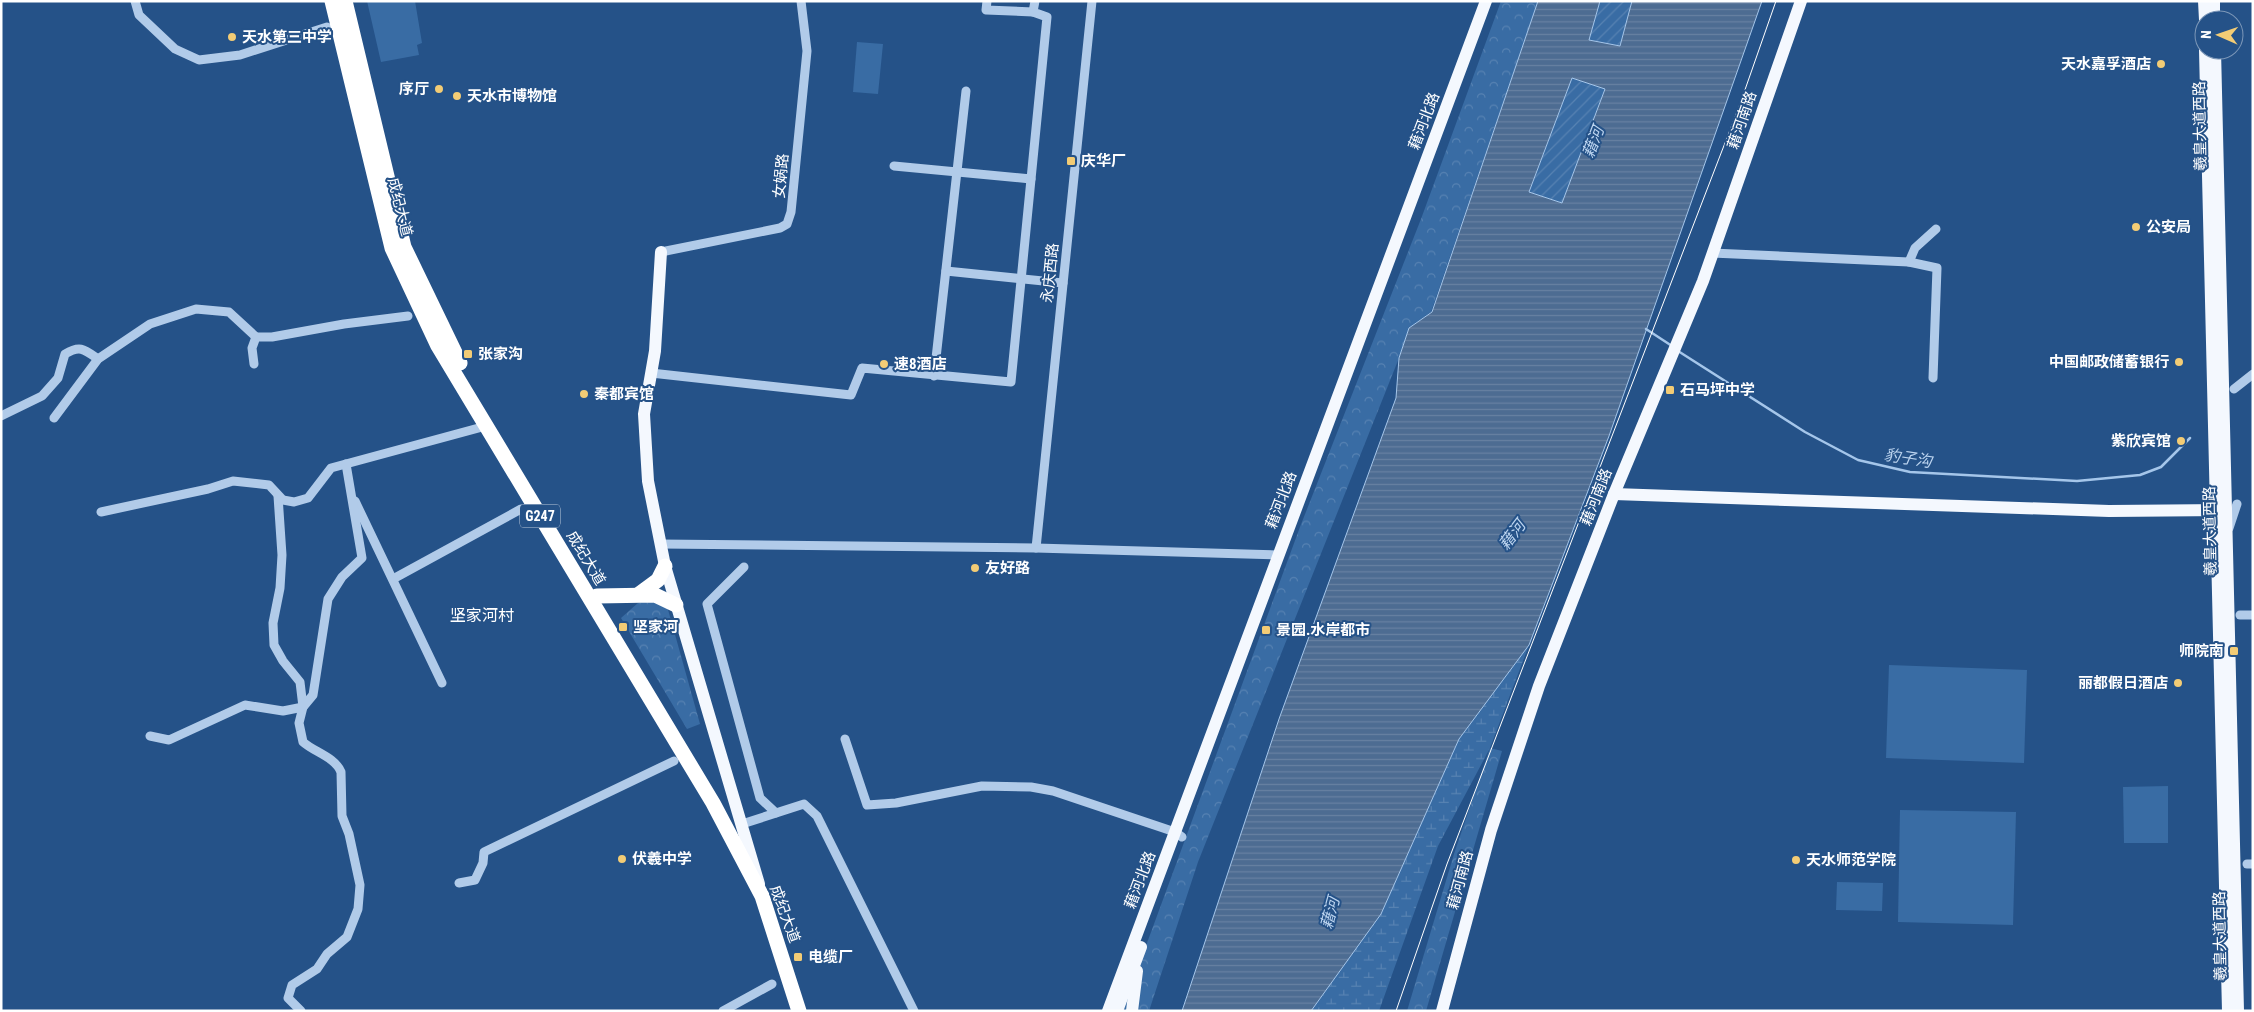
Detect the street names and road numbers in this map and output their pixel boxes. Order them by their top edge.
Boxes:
street label: 羲皇大道西路 [2190,81,2210,171]
street label: 藉河南路 [1724,89,1760,151]
street label: 藉河北路 [1405,90,1443,152]
street label: 女娲路 [770,153,792,199]
street label: 成纪大道 [384,176,416,238]
street label: 永庆西路 [1038,242,1062,304]
street label: 藉河南路 [1576,466,1616,528]
street label: 藉河北路 [1262,469,1300,531]
street label: 羲皇大道西路 [2200,486,2220,576]
road number: G247 [520,504,560,528]
street label: 成纪大道 [563,528,609,588]
street label: 藉河北路 [1121,849,1159,911]
street label: 藉河南路 [1444,849,1476,911]
street label: 成纪大道 [766,883,804,945]
street label: 羲皇大道西路 [2210,891,2230,981]

